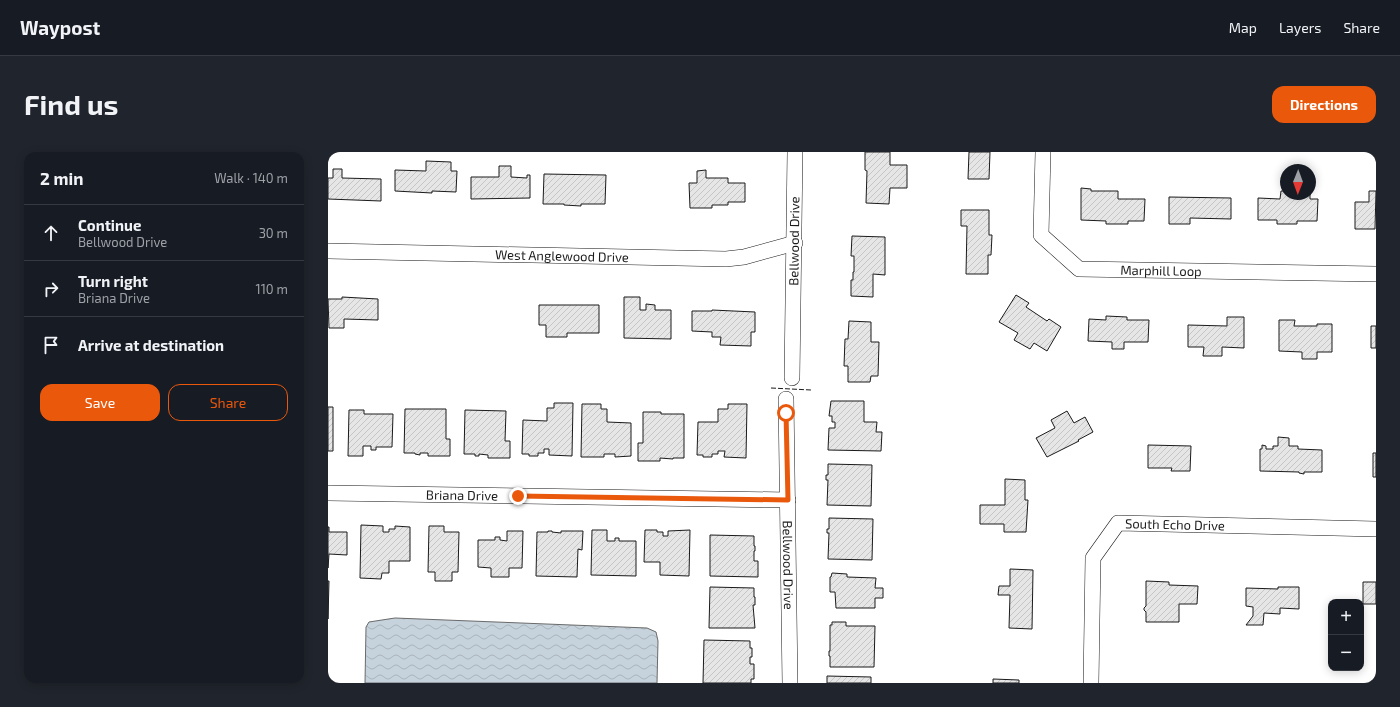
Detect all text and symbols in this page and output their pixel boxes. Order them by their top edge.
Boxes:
text: Waypost [20,16,100,39]
text: Map [1229,19,1257,36]
text: Layers [1279,19,1321,36]
text: Share [1343,19,1380,36]
button: Directions [1272,86,1376,123]
text: Find us [24,87,118,121]
north arrow [1280,164,1316,200]
text: 2 min [40,168,83,188]
text: Walk · 140 m [214,170,288,186]
street label: Bellwood Drive [785,196,802,286]
text: Continue [78,216,141,234]
icon: ahead [40,222,62,244]
text: 30 m [259,225,288,241]
text: Bellwood Drive [78,234,167,250]
street label: West Anglewood Drive [495,246,629,265]
street label: Marphill Loop [1120,262,1202,279]
text: Turn right [78,272,148,290]
icon: right [40,278,62,300]
text: 110 m [256,281,288,297]
text: Briana Drive [78,290,150,306]
icon: arrive [40,334,62,356]
text: Arrive at destination [78,336,224,354]
button: Save [40,384,160,421]
button: Share [168,384,288,421]
route start [777,404,795,422]
street label: Briana Drive [426,486,498,504]
route end [509,487,527,505]
street label: South Echo Drive [1125,515,1225,533]
street label: Bellwood Drive [780,520,797,610]
map controls [1328,599,1364,671]
button: + [1328,599,1364,635]
button: − [1328,635,1364,671]

